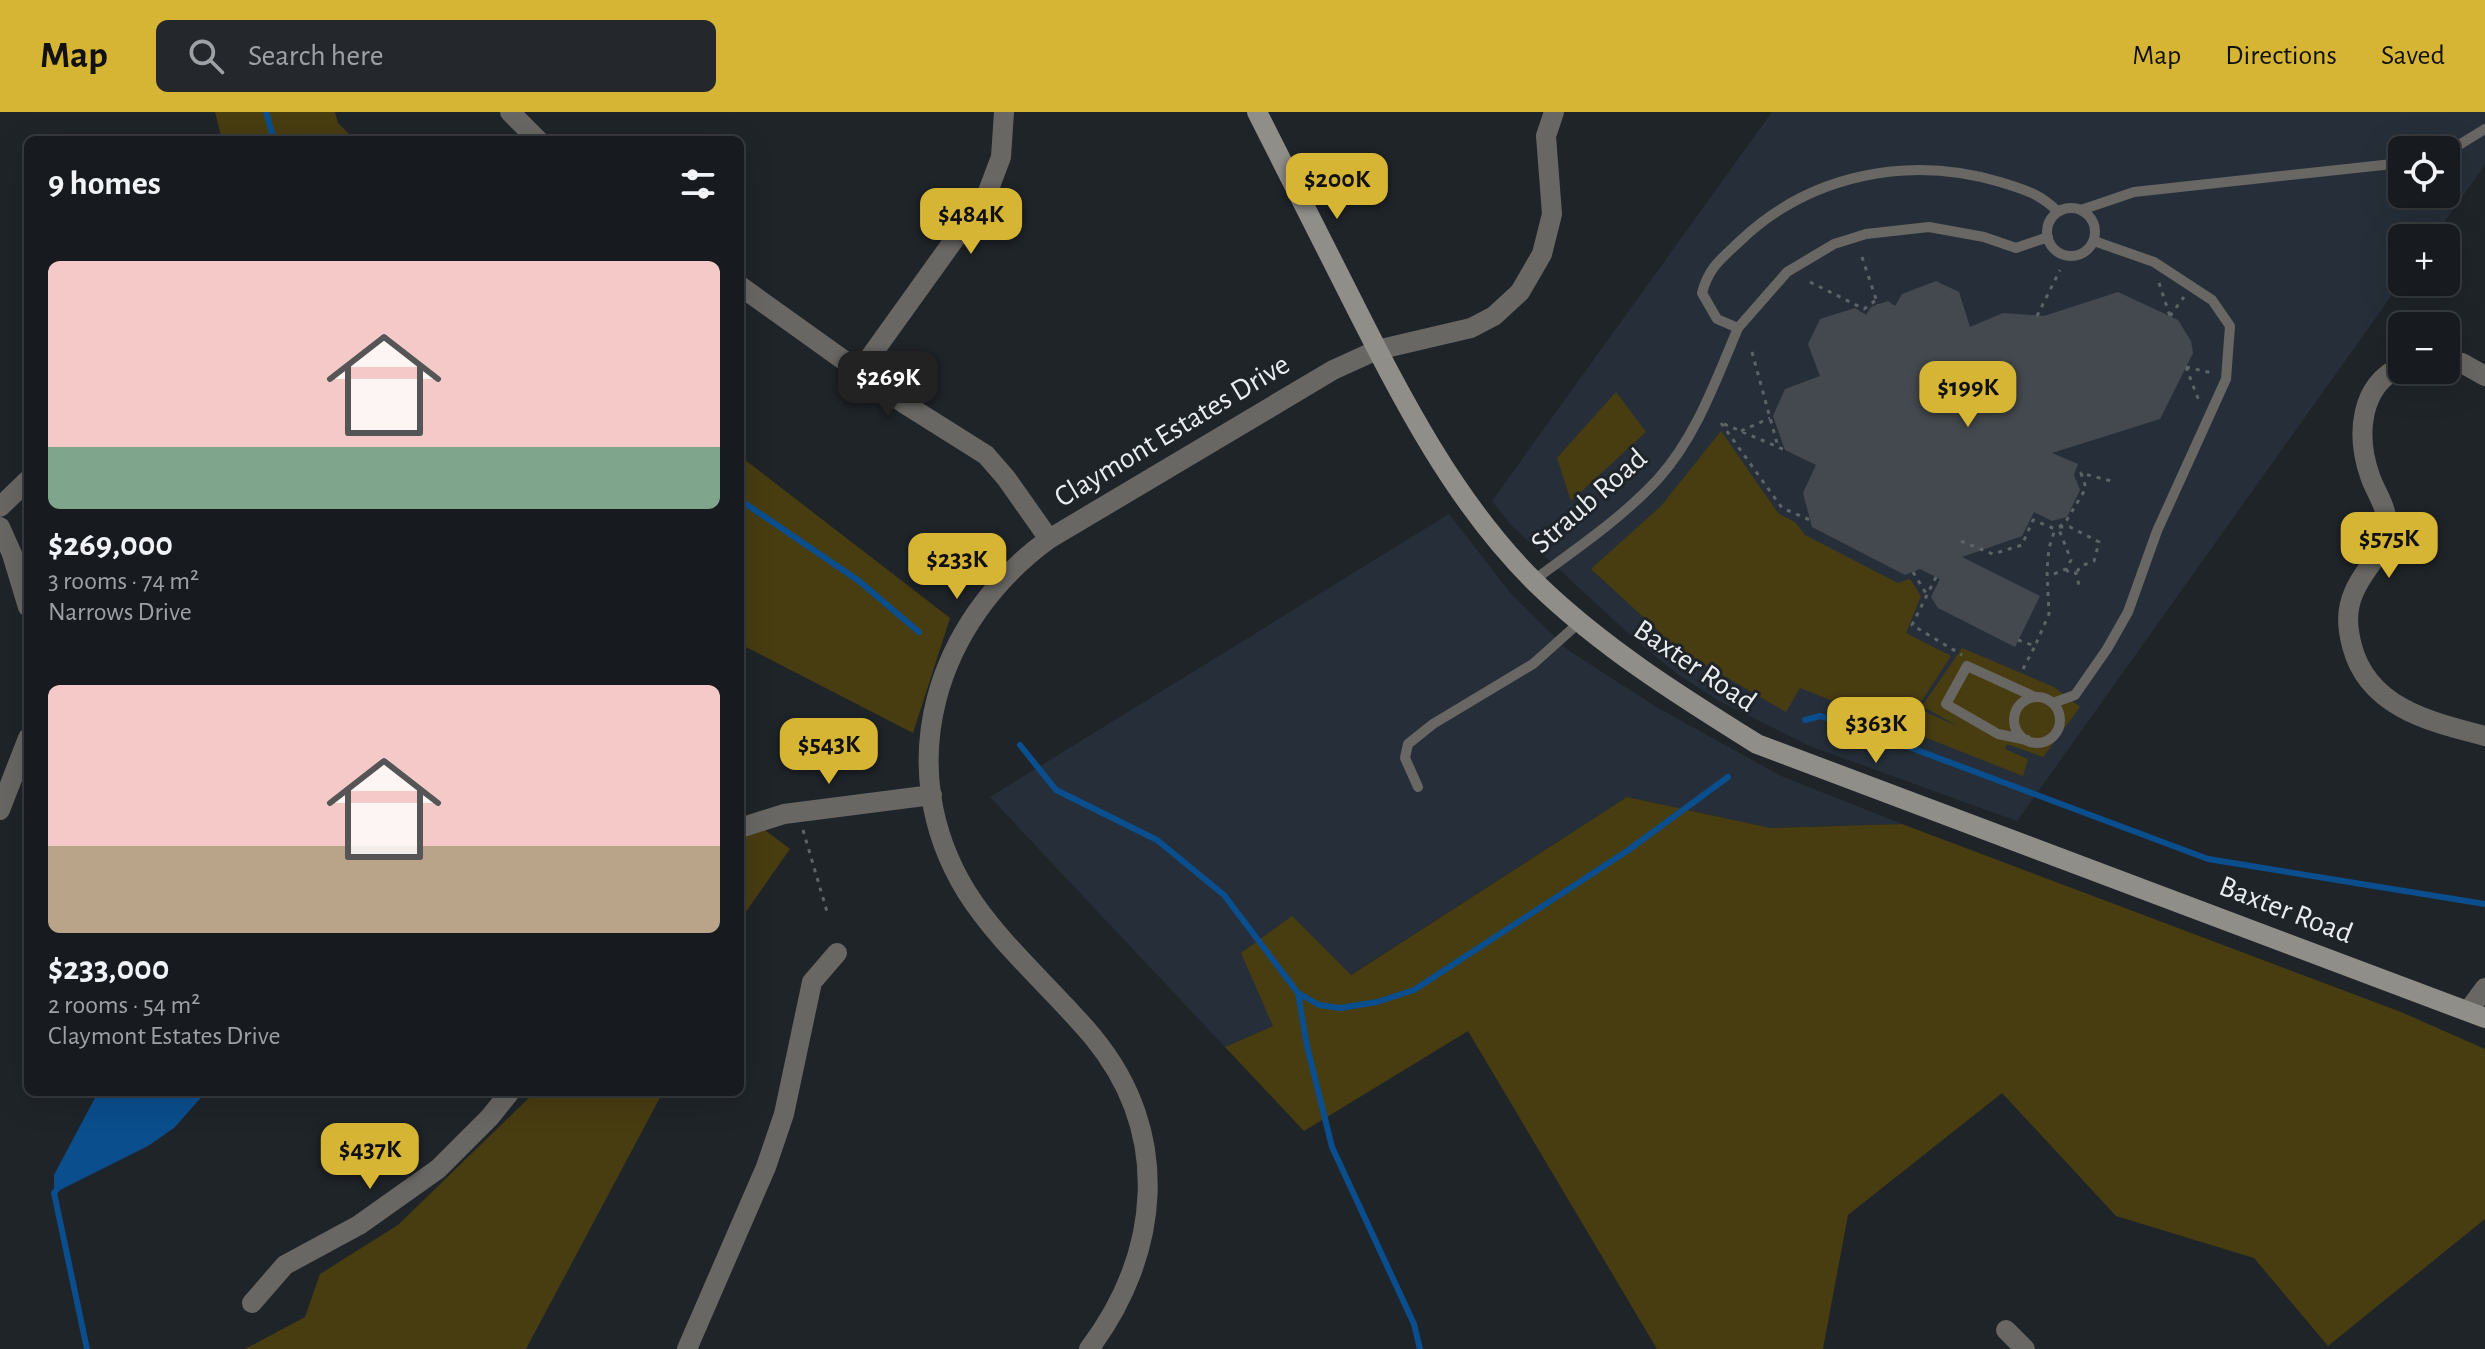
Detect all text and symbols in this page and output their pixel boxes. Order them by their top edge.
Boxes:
search box [156,20,716,92]
icon: search [184,34,228,78]
text: Map [40,37,108,75]
text: Search here [248,41,384,71]
text: Map [2132,42,2181,70]
text: Directions [2225,42,2337,70]
text: Saved [2381,42,2445,70]
map controls [2388,136,2460,384]
button: locate [2388,136,2460,208]
pin: $200K [1281,153,1393,221]
icon: filters [676,162,720,206]
text: $200K [1304,166,1370,192]
text: 9 homes [48,167,161,201]
pin: $484K [915,188,1027,256]
text: $484K [938,201,1004,227]
button: + [2388,224,2460,296]
button: − [2388,312,2460,384]
icon: home [312,313,456,457]
street label: Claymont Estates Drive [1049,349,1295,513]
pin: $269K [832,351,944,419]
pin: $199K [1912,361,2024,429]
text: $269K [856,364,920,390]
text: $199K [1937,374,1999,400]
street label: Straub Road [1525,443,1653,559]
pin: $575K [2333,512,2445,580]
text: $575K [2359,525,2419,551]
text: $269,000 [48,528,173,562]
pin: $233K [901,533,1013,601]
text: $233K [926,546,988,572]
text: 3 rooms · 74 m² [48,568,199,594]
text: Narrows Drive [48,599,192,625]
street label: Baxter Road [1628,614,1762,718]
pin: $363K [1820,697,1932,765]
text: $363K [1845,710,1907,736]
pin: $543K [773,718,885,786]
text: $543K [798,731,860,757]
icon: home [312,737,456,881]
street label: Baxter Road [2215,871,2357,949]
text: $233,000 [48,952,170,986]
text: 2 rooms · 54 m² [48,992,200,1018]
text: Claymont Estates Drive [48,1023,280,1049]
pin: $437K [314,1123,426,1191]
text: $437K [339,1136,401,1162]

